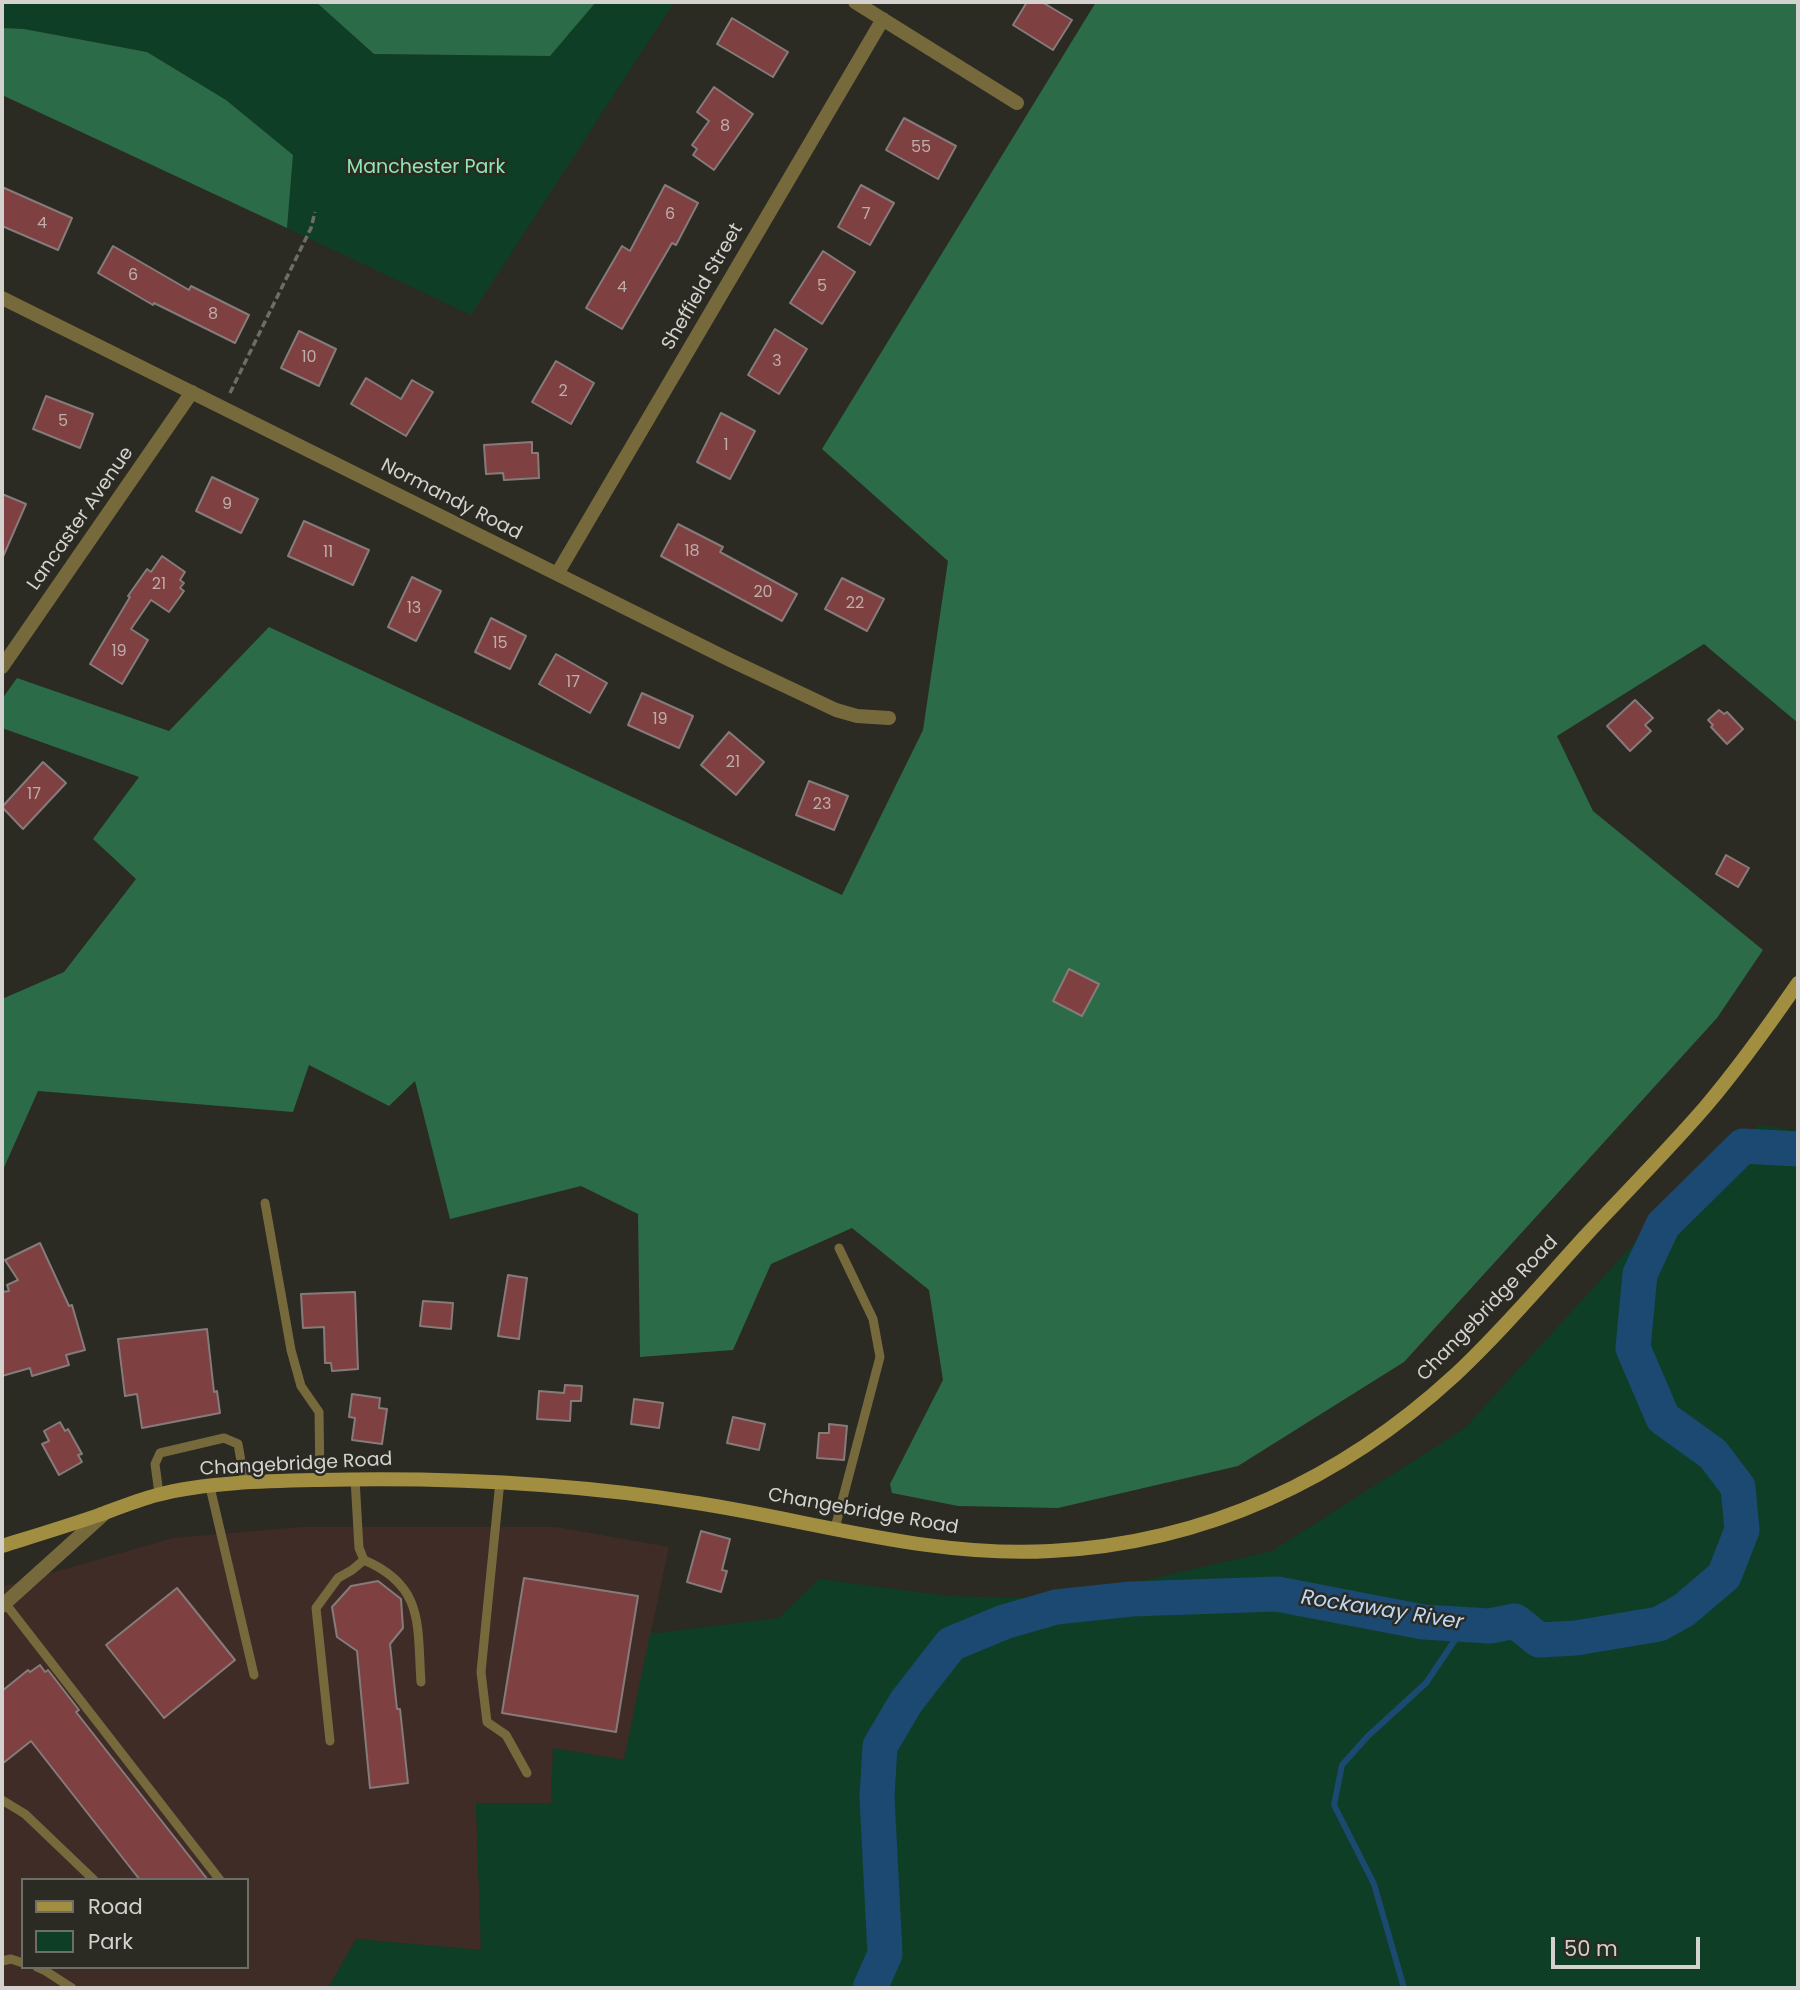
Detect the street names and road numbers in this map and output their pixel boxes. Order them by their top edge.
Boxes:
street label: Sheffield Street [658,220,748,354]
street label: Lancaster Avenue [23,443,139,595]
street label: Normandy Road [377,455,525,545]
street label: Changebridge Road [1413,1232,1563,1386]
street label: Changebridge Road [199,1449,393,1481]
street label: Changebridge Road [766,1484,960,1540]

